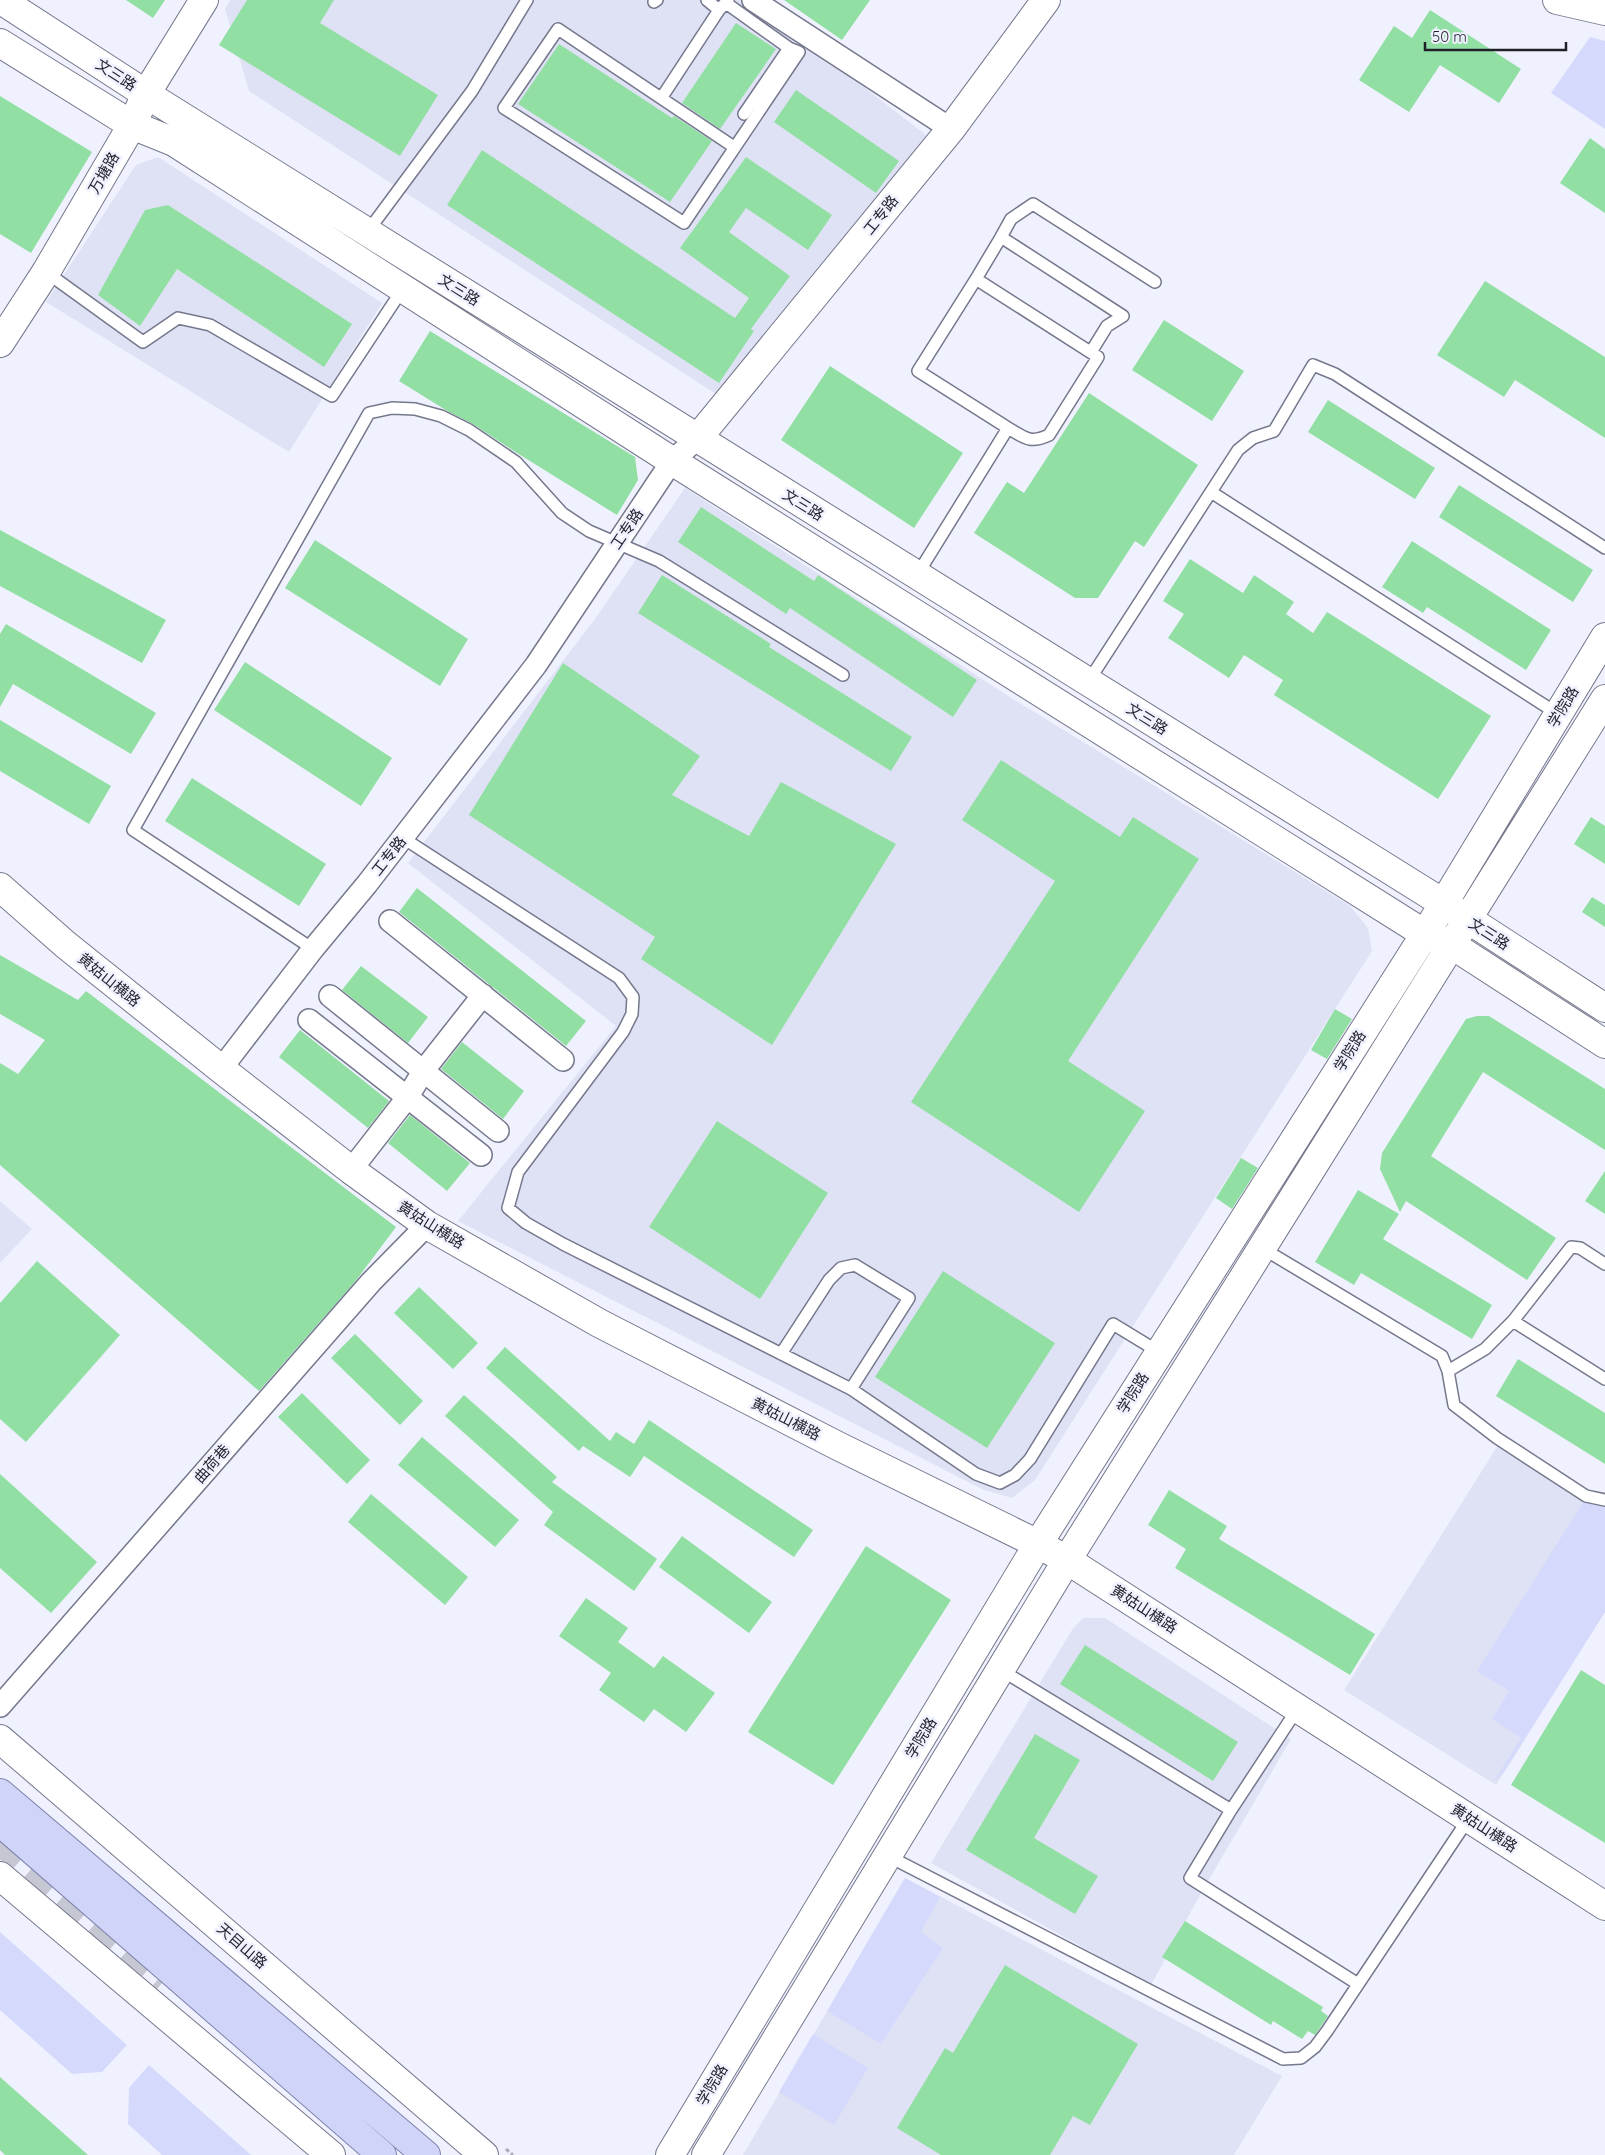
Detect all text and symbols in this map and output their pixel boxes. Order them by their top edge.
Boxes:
scale bar [1425,20,1566,52]
text: 50 m [1432,27,1467,46]
street label: 文三路 [92,54,140,95]
street label: 万塘路 [84,149,123,197]
street label: 工专路 [859,191,902,238]
street label: 文三路 [435,270,483,310]
street label: 文三路 [779,485,827,525]
street label: 工专路 [606,505,647,553]
street label: 学院路 [1543,683,1582,731]
street label: 文三路 [1123,699,1171,739]
street label: 工专路 [367,832,410,879]
street label: 文三路 [1465,913,1513,954]
street label: 黄姑山横路 [74,949,144,1011]
street label: 学院路 [1330,1027,1370,1075]
street label: 黄姑山横路 [394,1197,468,1253]
street label: 学院路 [1113,1369,1153,1417]
street label: 黄姑山横路 [748,1393,824,1444]
street label: 曲荷巷 [190,1440,234,1487]
street label: 黄姑山横路 [1108,1580,1181,1637]
street label: 学院路 [901,1714,940,1762]
street label: 黄姑山横路 [1448,1799,1521,1856]
street label: 天目山路 [213,1919,271,1972]
street label: 学院路 [692,2061,731,2109]

